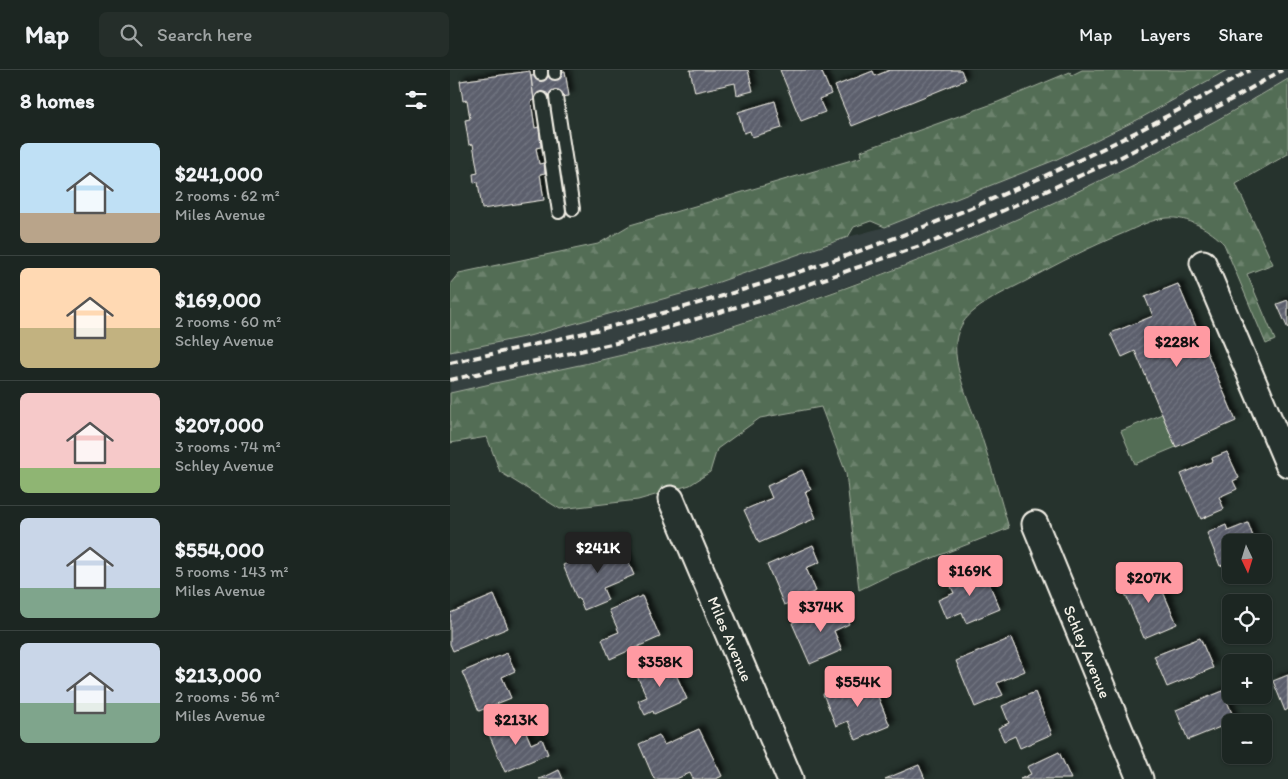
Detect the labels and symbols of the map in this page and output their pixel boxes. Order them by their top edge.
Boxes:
pin: $228K [1142,326,1212,368]
pin: $241K [563,532,633,574]
north arrow [1222,534,1272,584]
pin: $169K [935,554,1005,597]
pin: $207K [1114,562,1184,604]
pin: $374K [786,590,856,633]
street label: Miles Avenue [704,594,756,684]
street label: Schley Avenue [1059,602,1115,701]
pin: $358K [625,646,695,688]
pin: $554K [823,666,893,708]
pin: $213K [481,704,551,746]

